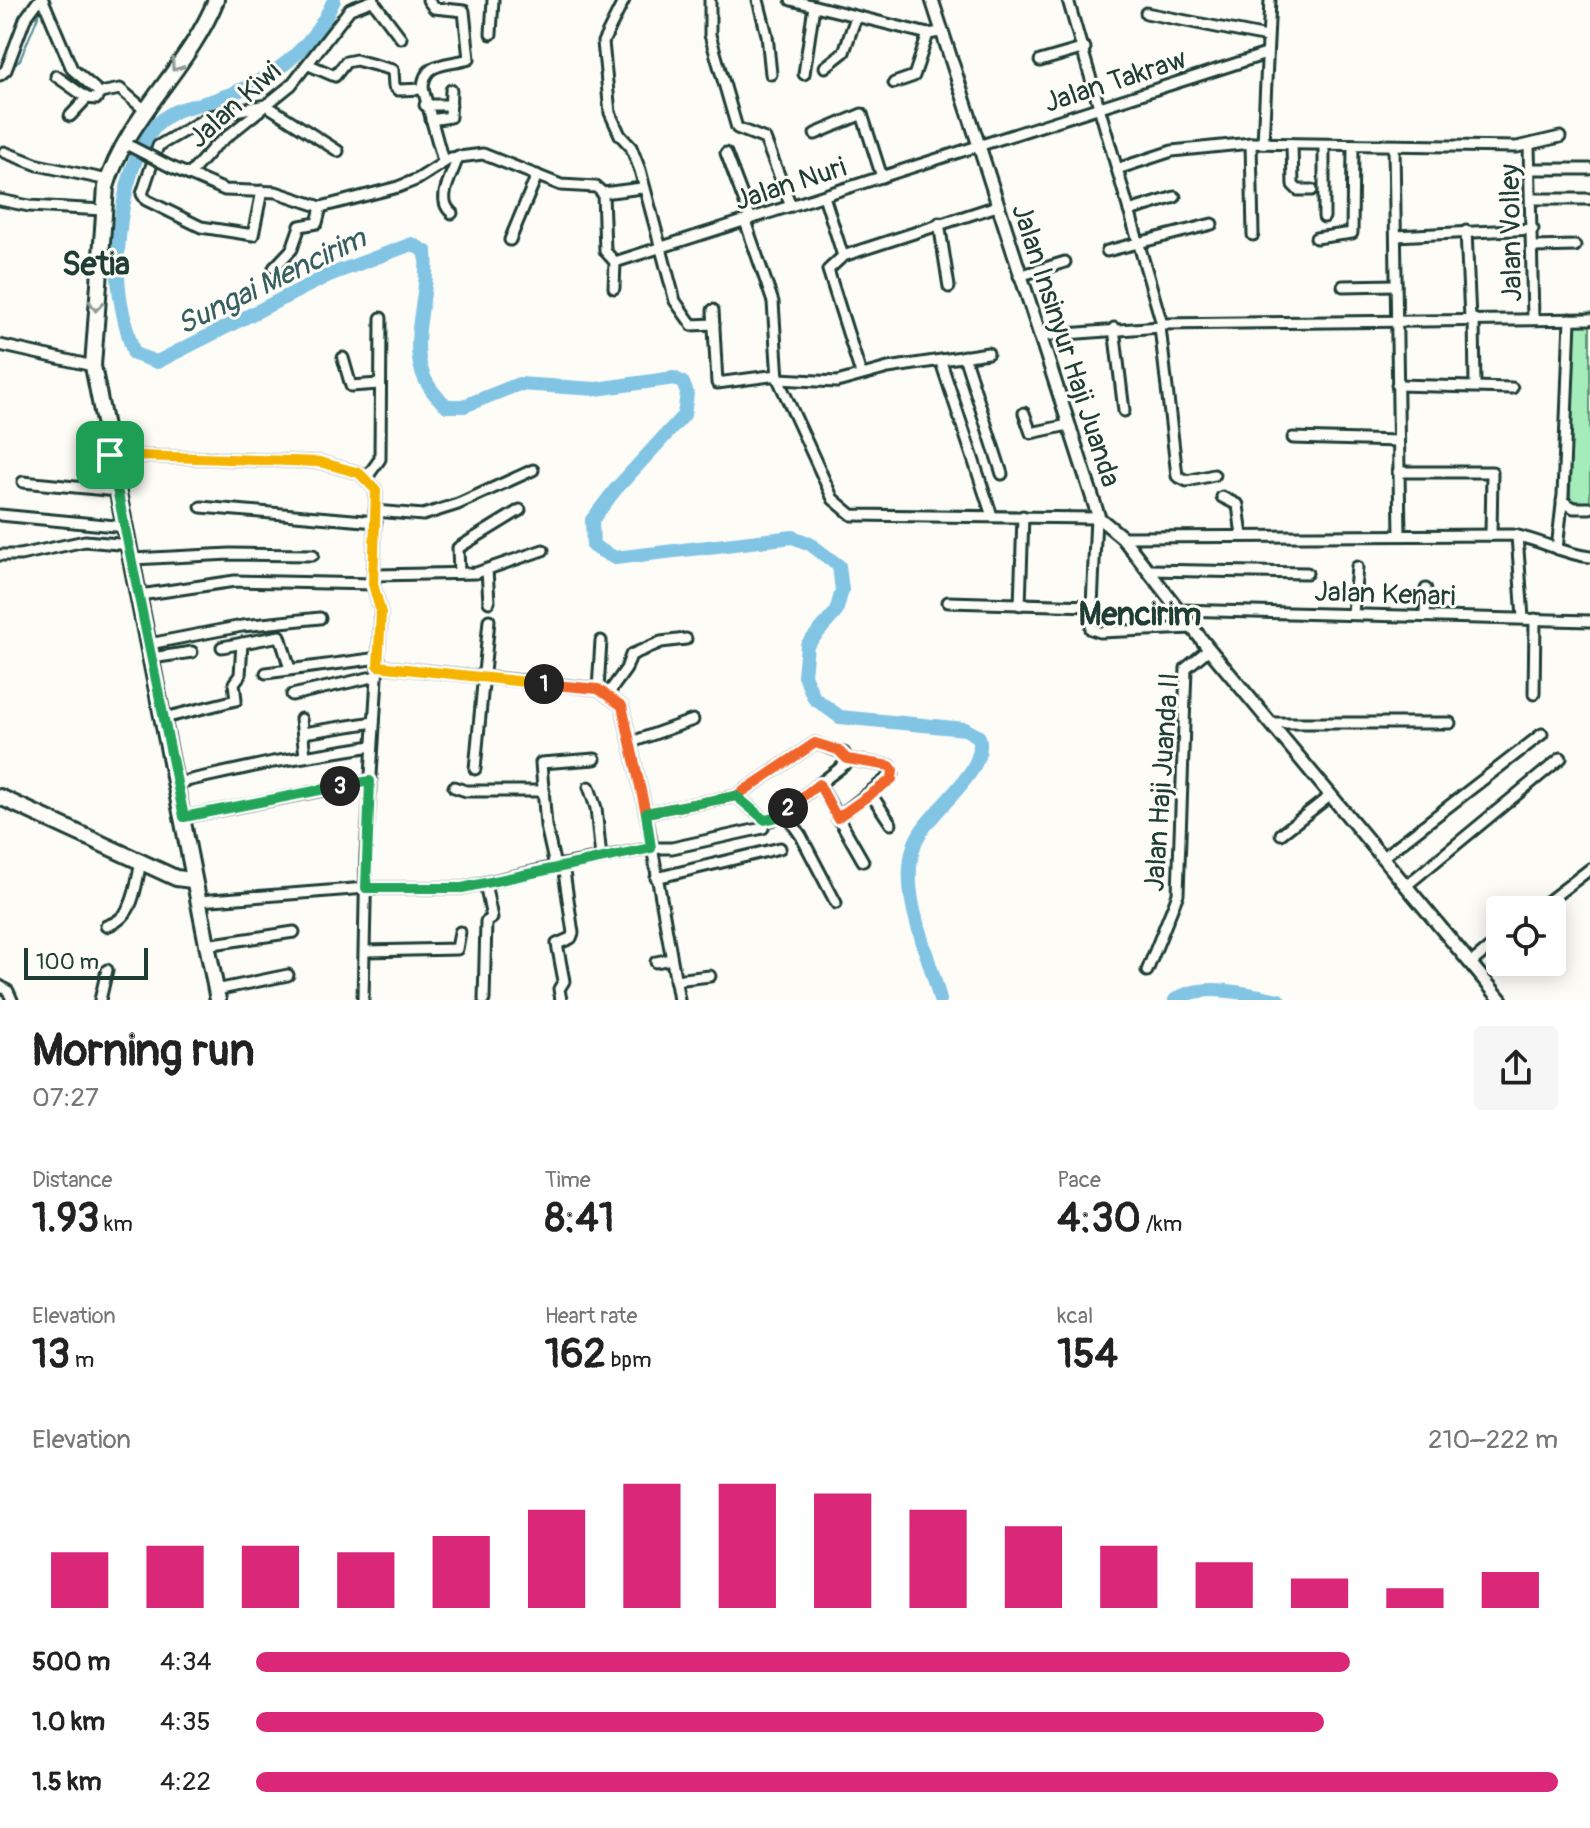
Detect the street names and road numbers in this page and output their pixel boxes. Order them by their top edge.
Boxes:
street label: Jalan Takraw [1040,42,1191,121]
street label: Jalan Kiwi [181,54,289,156]
street label: Jalan Nuri [730,150,851,219]
street label: Jalan Volley [1493,164,1530,302]
street label: Jalan Insinyur Haji Juanda [1003,200,1128,491]
street label: Jalan Kenari [1314,575,1456,614]
street label: Jalan Haji Juanda II [1137,671,1188,893]

